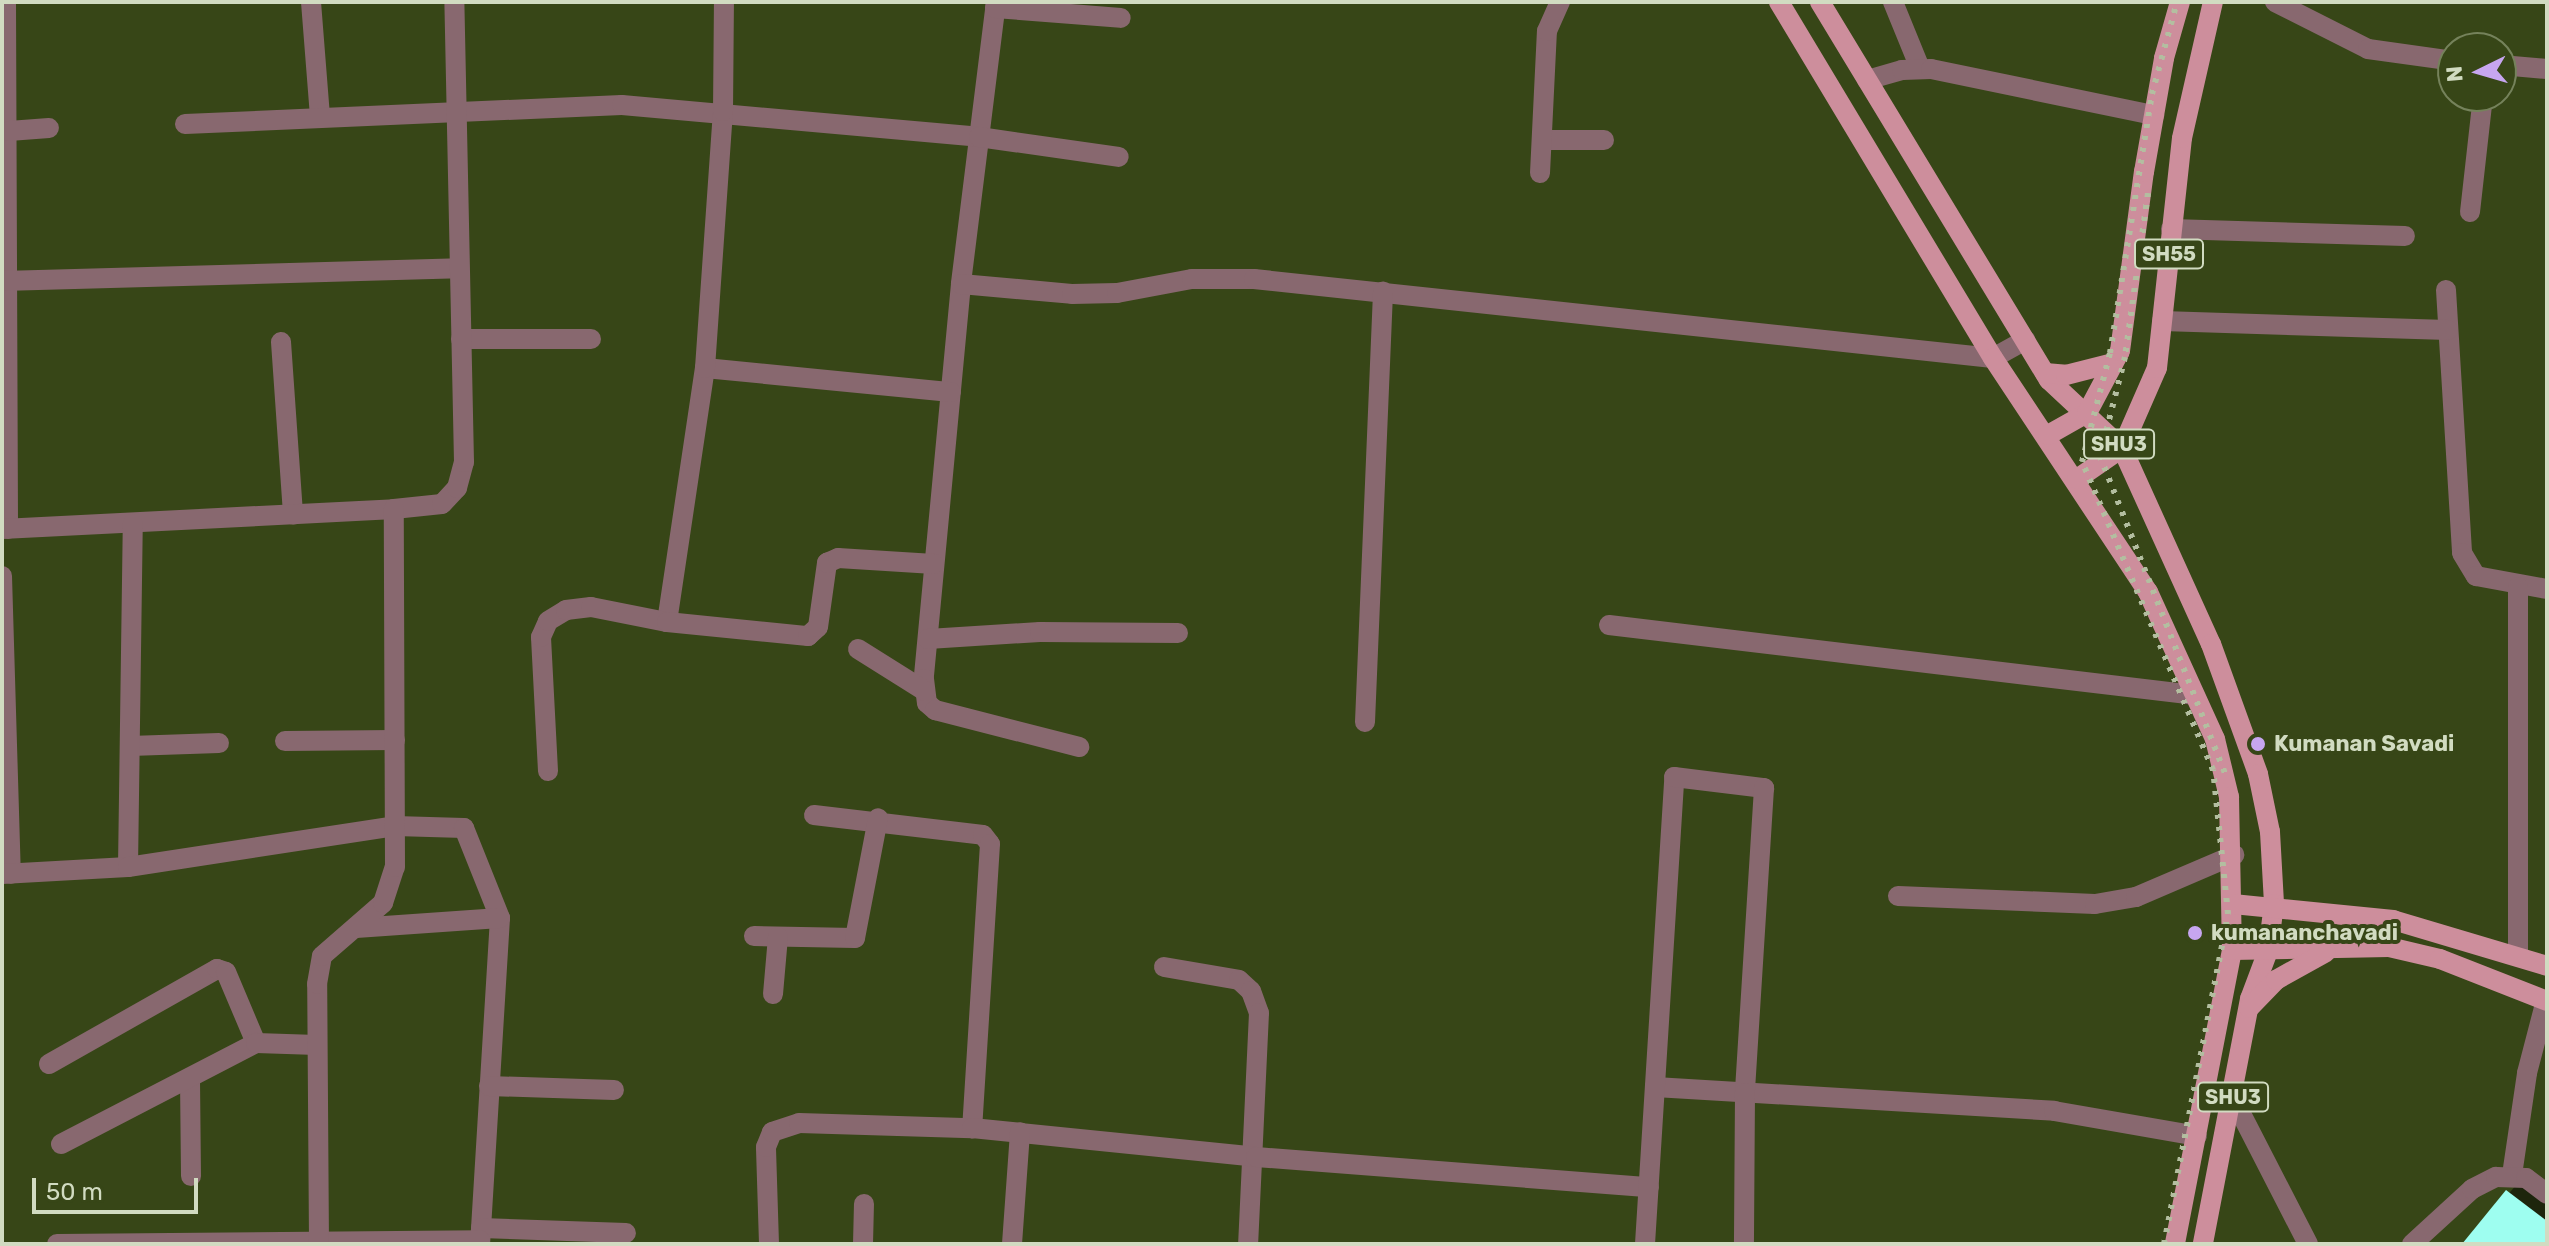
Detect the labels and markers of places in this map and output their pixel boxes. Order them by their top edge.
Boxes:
place label: Kumanan Savadi [2274,731,2454,757]
marker: Kumanan Savadi [2249,735,2267,753]
place label: kumananchavadi [2211,920,2398,946]
marker: kumananchavadi [2186,924,2204,942]

